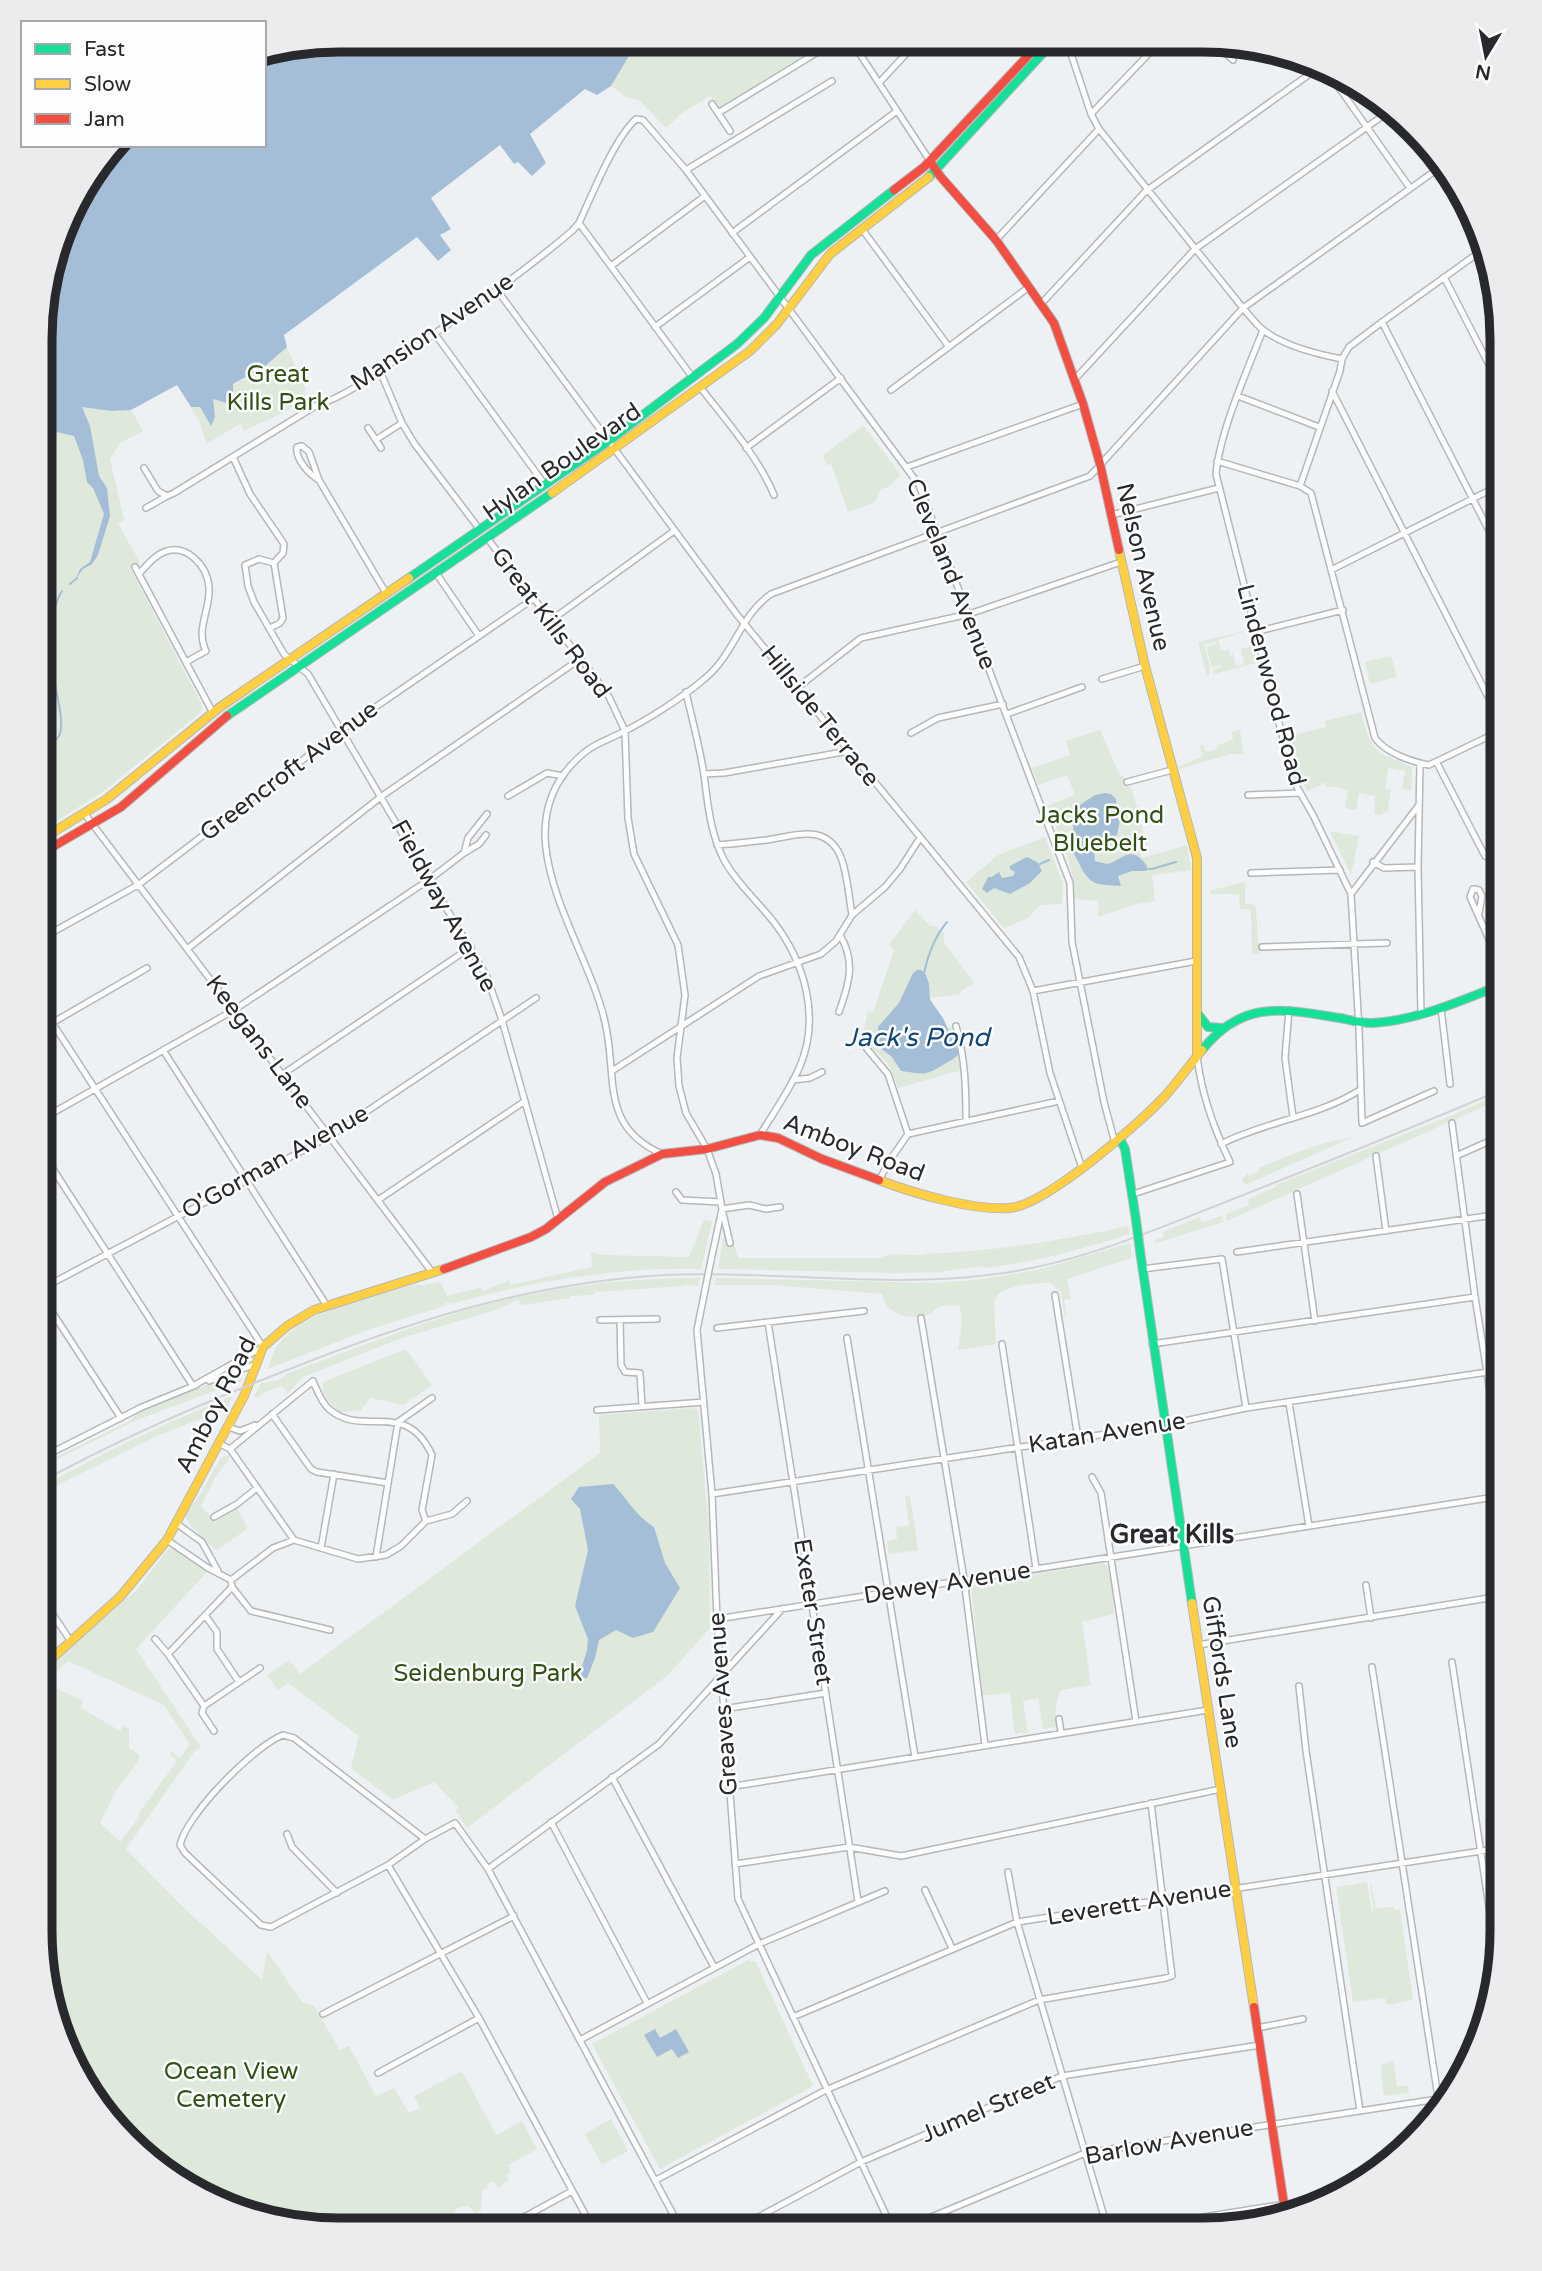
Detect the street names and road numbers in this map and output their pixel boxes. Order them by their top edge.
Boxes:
street label: Mansion Avenue [345,267,519,397]
street label: Hylan Boulevard [477,397,647,527]
street label: Cleveland Avenue [899,474,1003,674]
street label: Nelson Avenue [1110,480,1176,654]
street label: Great Kills Road [485,542,617,704]
street label: Lindenwood Road [1230,581,1312,789]
street label: Hillside Terrace [754,640,886,792]
street label: Greencroft Avenue [194,695,384,847]
street label: Fieldway Avenue [385,815,503,997]
street label: Keegans Lane [199,969,319,1115]
street label: O'Gorman Avenue [177,1099,373,1225]
street label: Amboy Road [779,1108,929,1188]
street label: Amboy Road [169,1332,263,1478]
street label: Katan Avenue [1026,1406,1188,1460]
street label: Exeter Street [787,1537,839,1687]
street label: Dewey Avenue [862,1556,1032,1610]
street label: Giffords Lane [1196,1594,1248,1750]
street label: Greaves Avenue [702,1611,744,1797]
street label: Leverett Avenue [1045,1874,1233,1932]
street label: Jumel Street [917,2067,1059,2149]
street label: Barlow Avenue [1082,2113,1256,2171]

